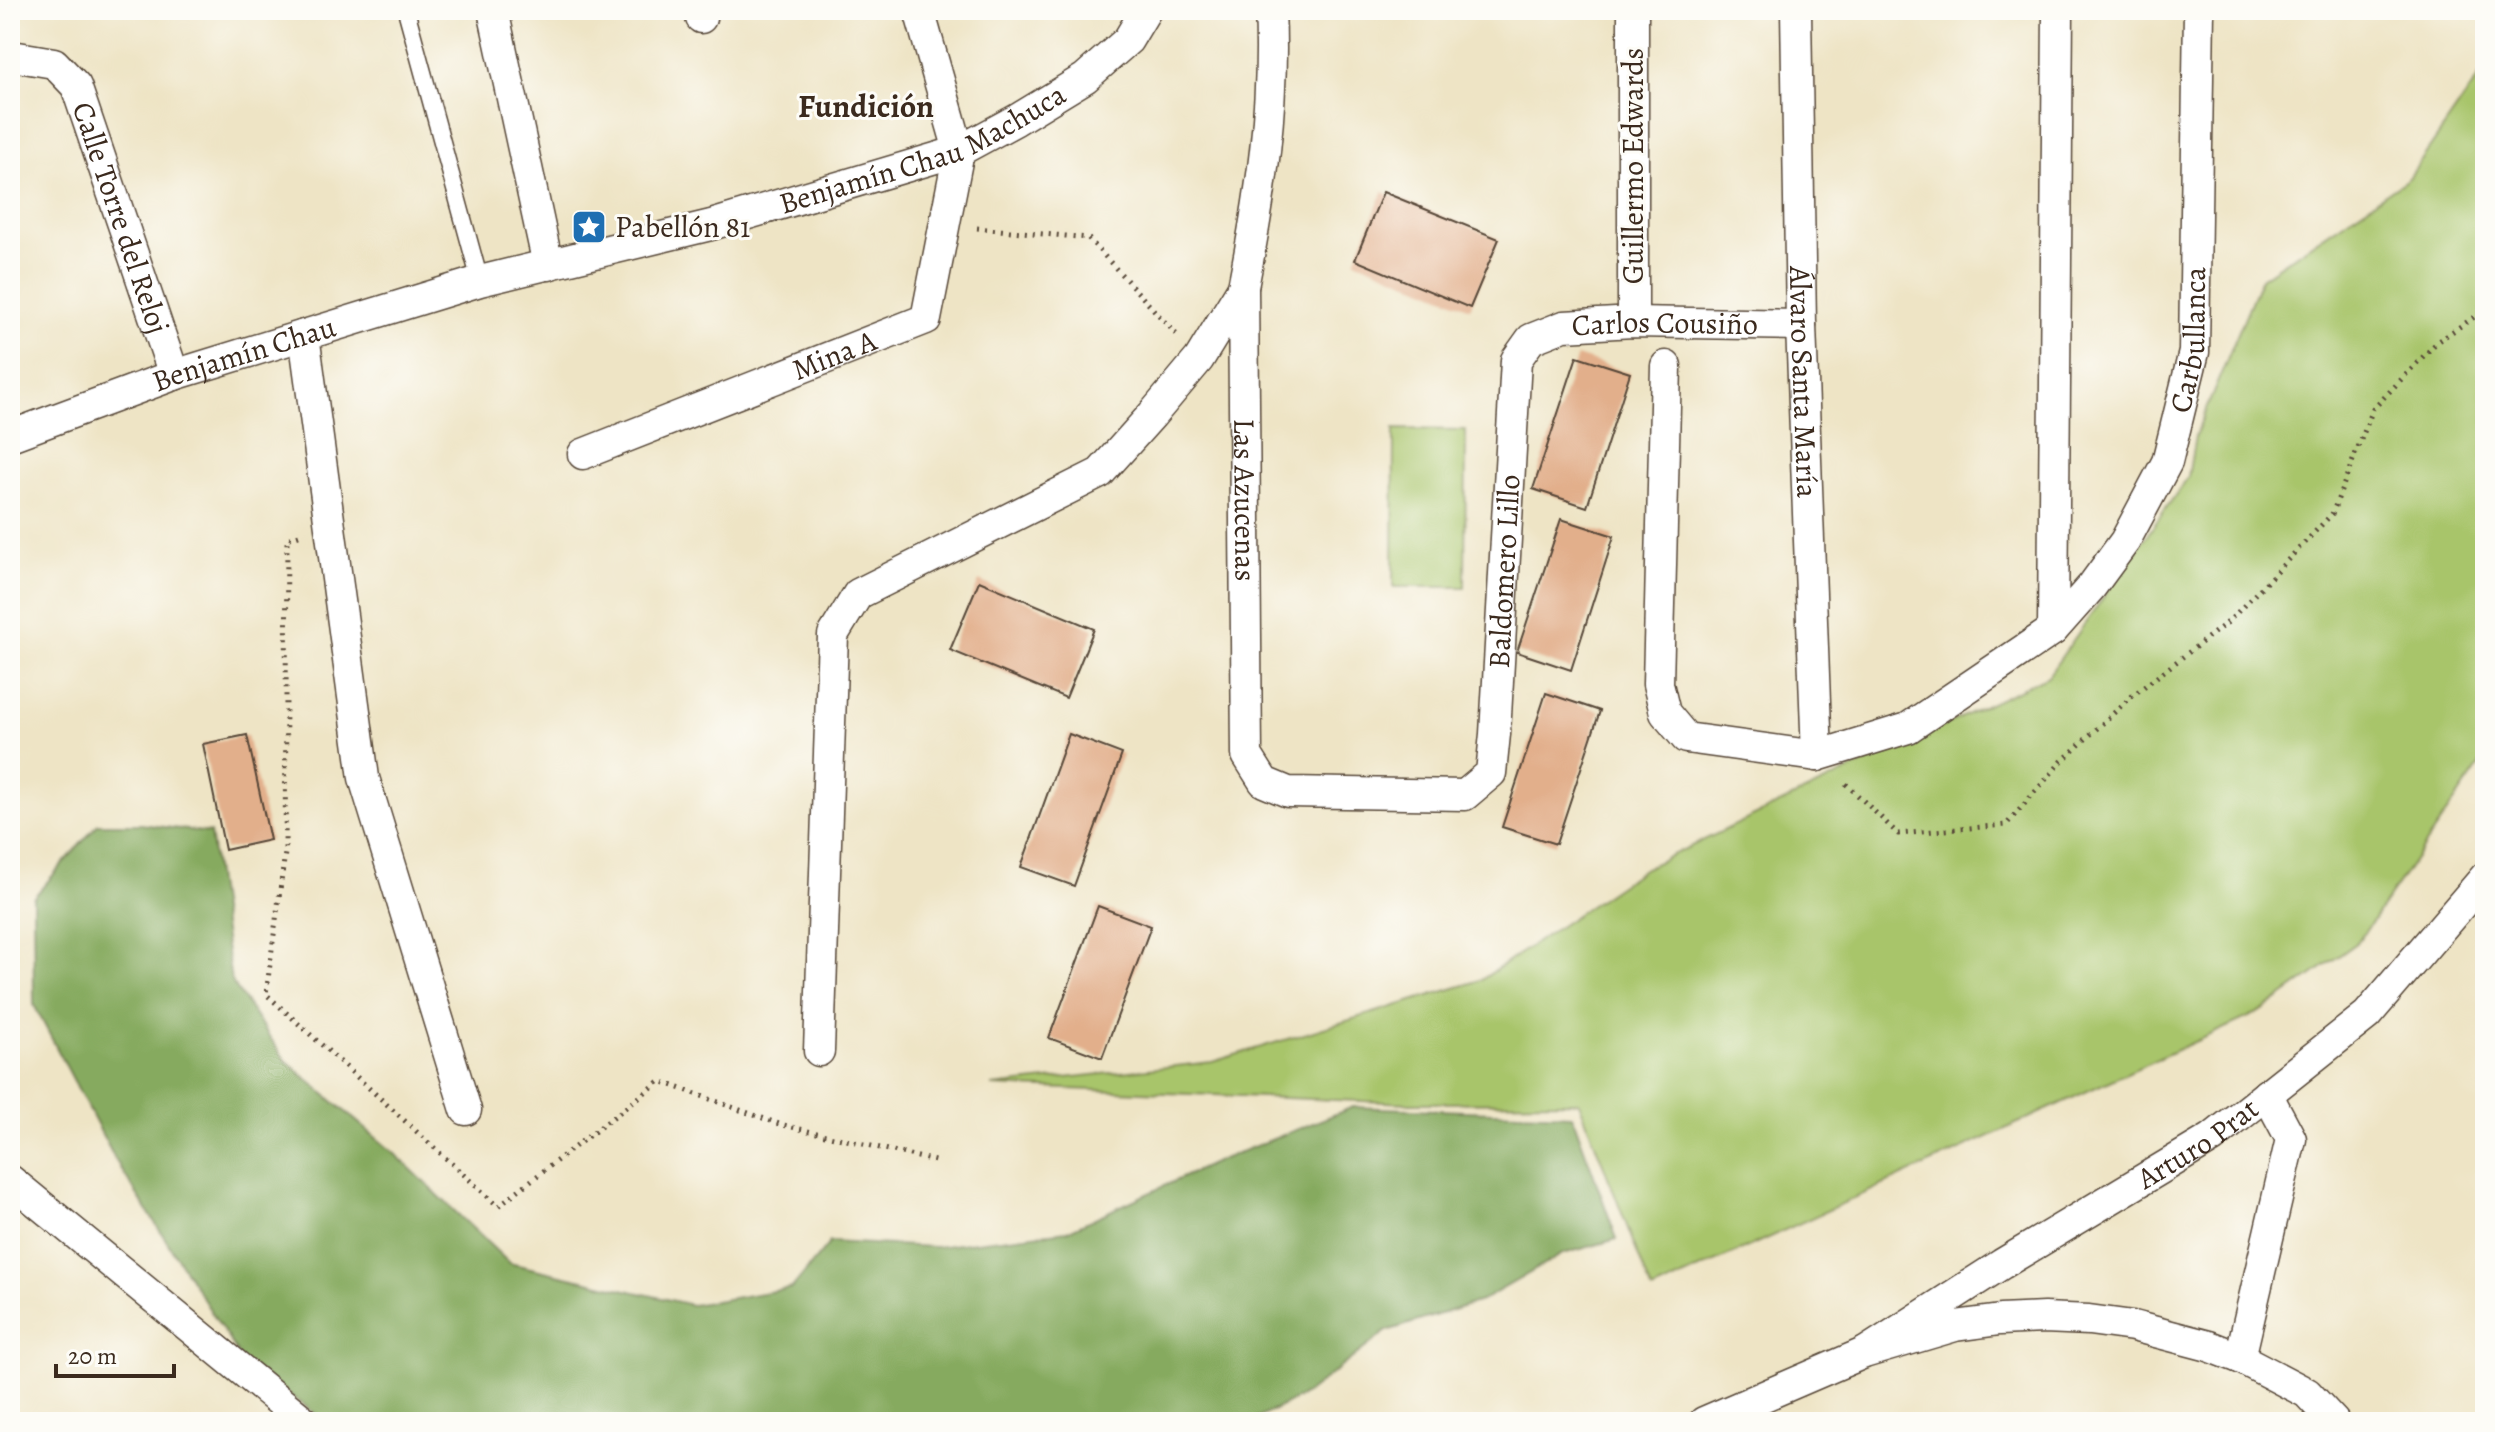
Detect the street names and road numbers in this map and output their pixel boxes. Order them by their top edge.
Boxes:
street label: Guillermo Edwards [1613,48,1653,284]
street label: Benjamín Chau Machuca [774,74,1073,224]
street label: Calle Torre del Reloj [63,97,178,339]
street label: Álvaro Santa María [1780,265,1827,499]
street label: Carbullanca [2160,266,2215,417]
street label: Carlos Cousiño [1571,302,1758,346]
street label: Benjamín Chau [146,306,341,401]
street label: Mina A [786,320,883,390]
street label: Las Azucenas [1224,418,1266,582]
street label: Baldomero Lillo [1479,473,1530,670]
street label: Arturo Prat [2129,1089,2267,1199]

